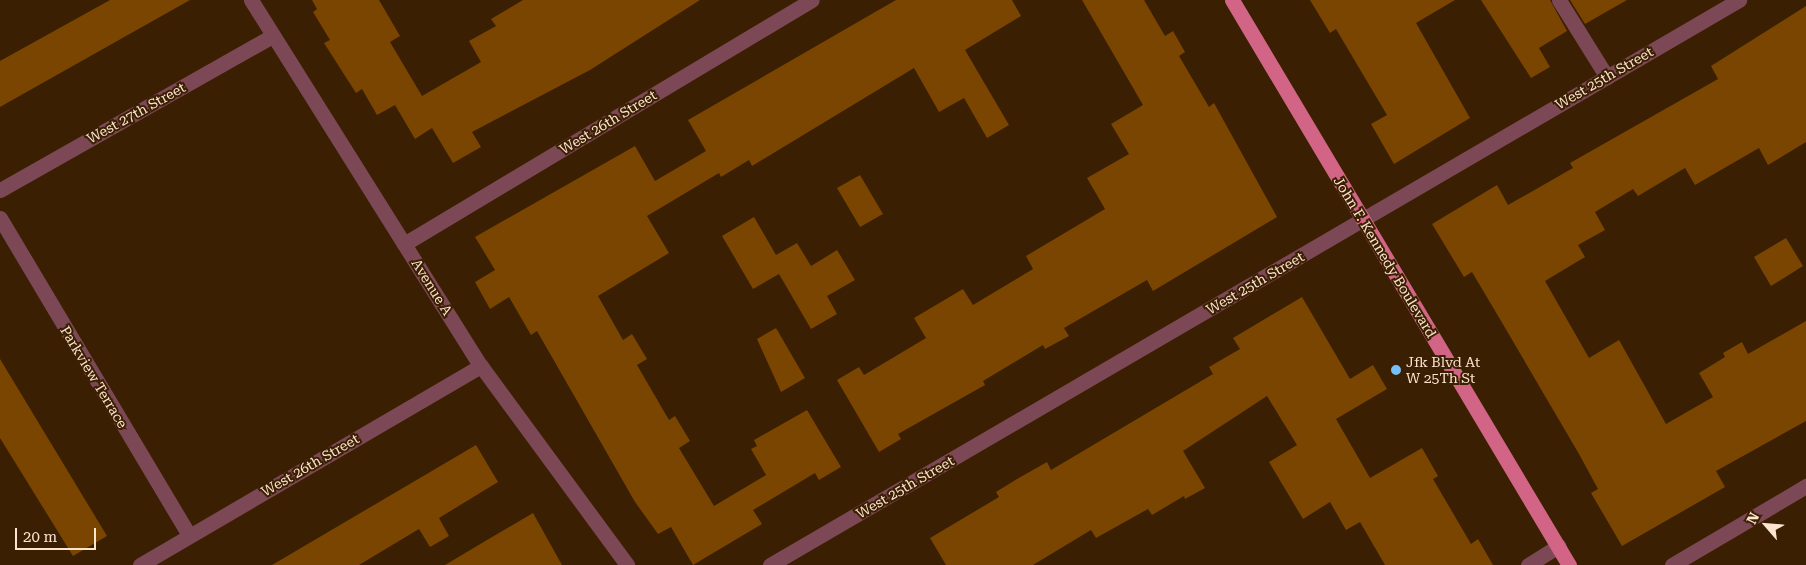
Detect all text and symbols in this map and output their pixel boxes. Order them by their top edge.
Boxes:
street label: West 25th Street [1552,43,1656,113]
street label: West 27th Street [84,79,188,147]
street label: West 26th Street [556,86,660,158]
street label: John F. Kennedy Boulevard [1330,173,1440,341]
street label: West 25th Street [1203,248,1307,318]
street label: Avenue A [408,256,456,318]
street label: Parkview Terrace [57,323,131,431]
place label: Jfk Blvd At W 25Th St [1406,354,1480,387]
marker: Jfk Blvd At W 25Th St [1390,364,1402,376]
street label: West 26th Street [258,430,362,500]
street label: West 25th Street [853,452,957,522]
north arrow [1741,500,1791,550]
text: N [1743,510,1762,527]
scale bar [18,518,99,550]
text: 20 m [23,528,57,546]

